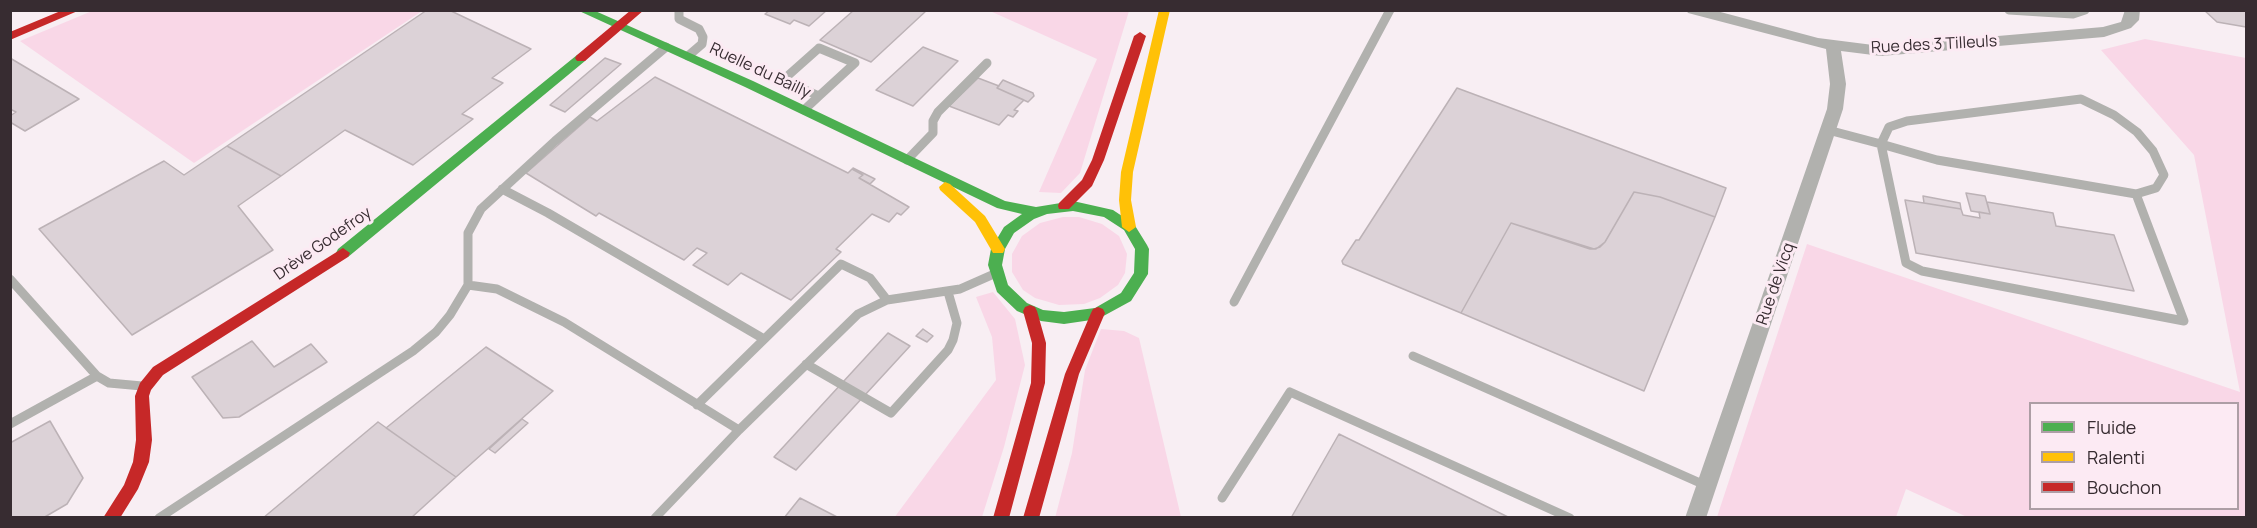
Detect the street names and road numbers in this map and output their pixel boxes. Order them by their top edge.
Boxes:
street label: Rue des 3 Tilleuls [1870,32,1998,58]
street label: Ruelle du Bailly [706,39,814,103]
street label: Drève Godefroy [271,203,375,285]
street label: Rue de Vicq [1753,240,1799,328]

